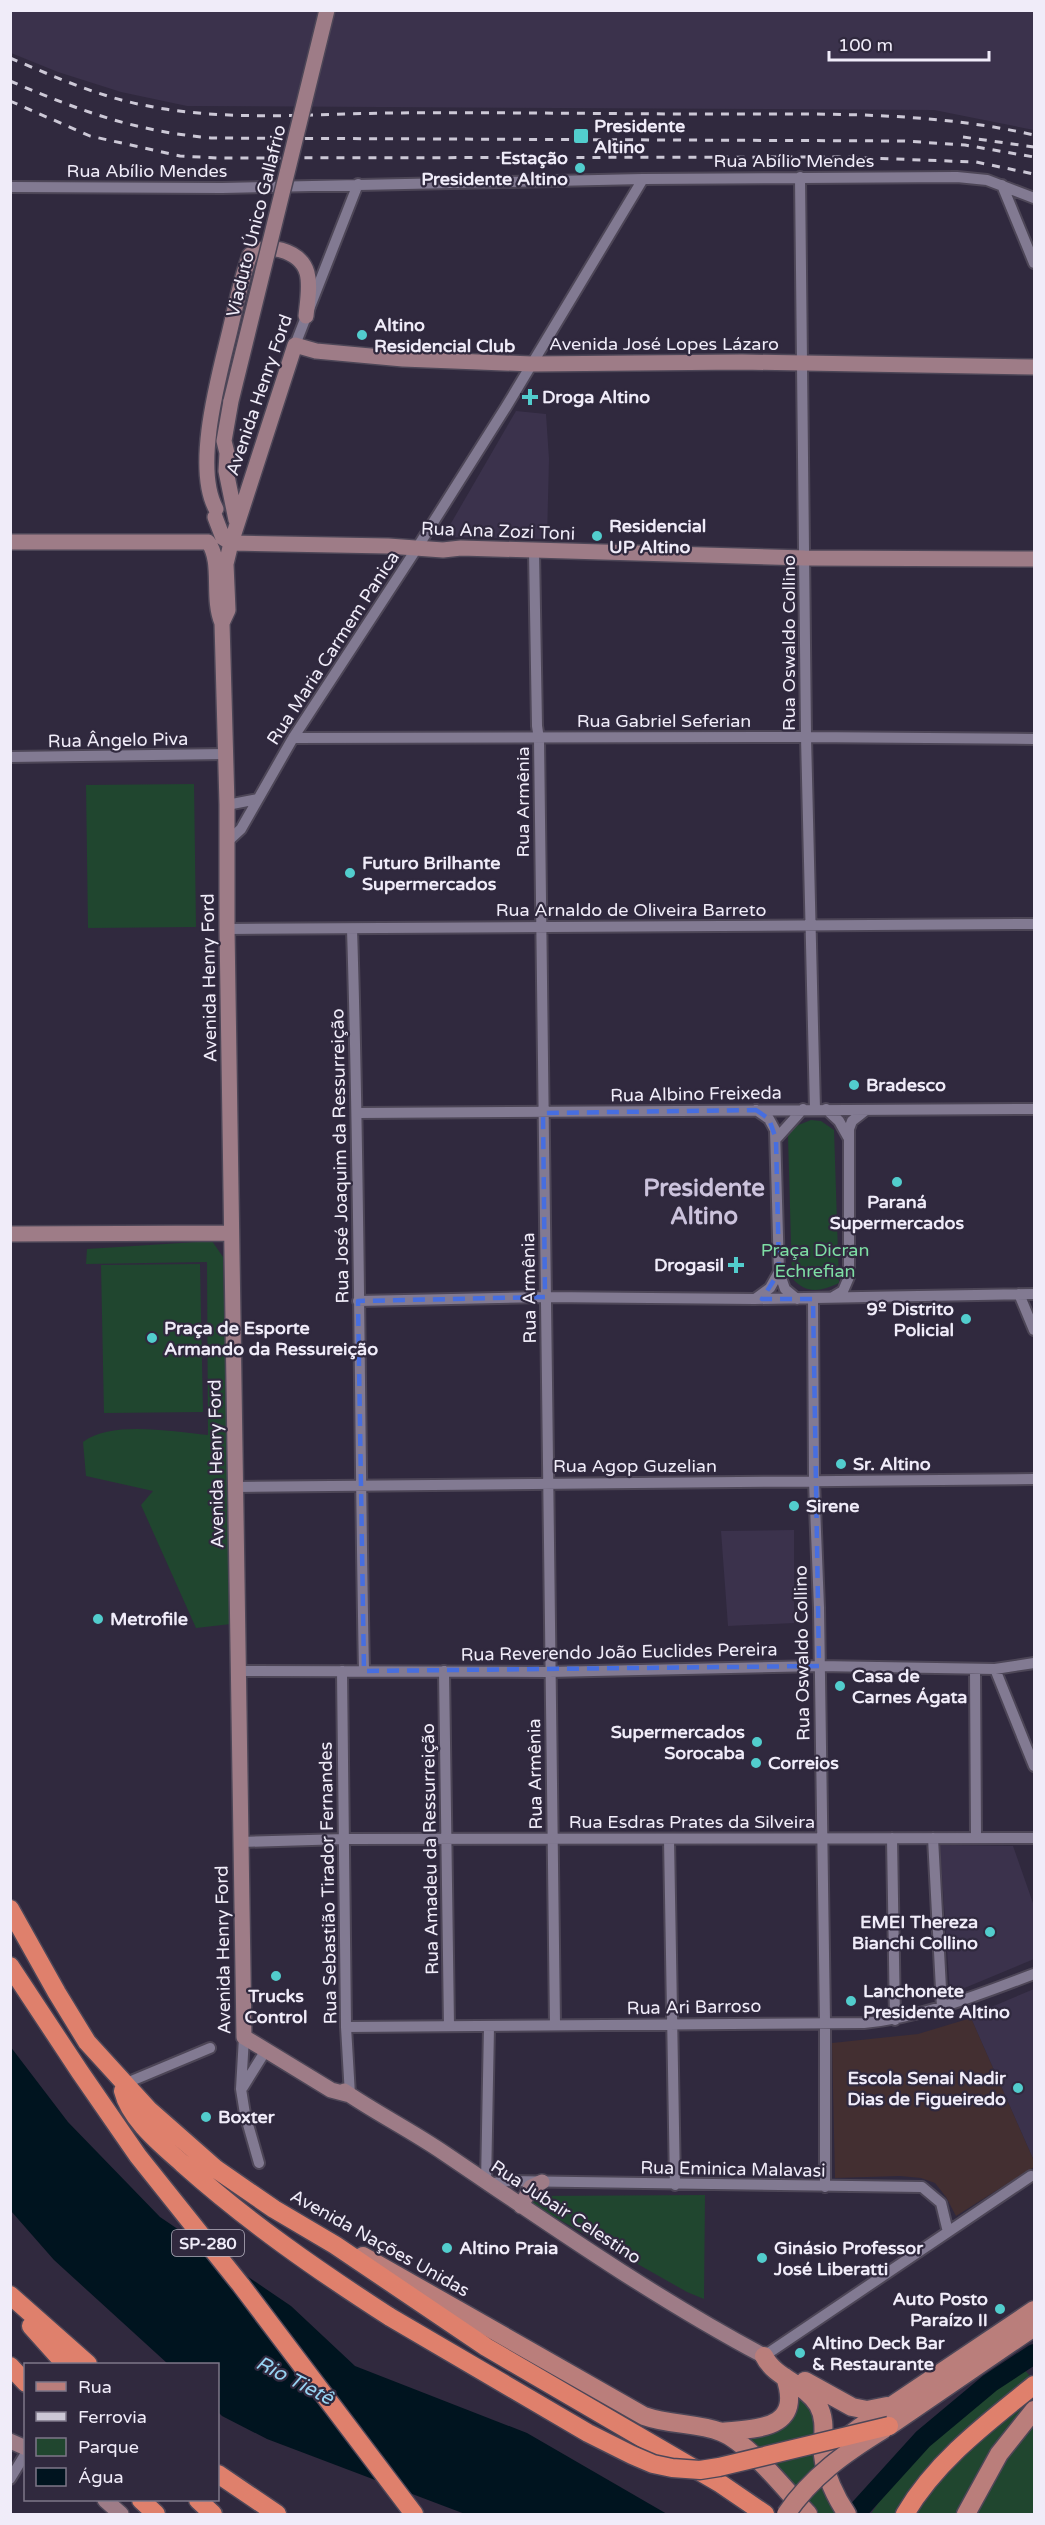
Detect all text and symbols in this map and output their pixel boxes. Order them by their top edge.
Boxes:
scale bar [829,24,990,62]
text: 100 m [838,34,893,56]
place label: Presidente Altino [594,115,685,158]
street label: Viaduto Único Gallafrio [221,123,291,319]
marker: Presidente Altino [572,127,590,145]
place label: Estação Presidente Altino [421,147,568,190]
street label: Rua Abílio Mendes [714,150,874,172]
street label: Rua Abílio Mendes [67,160,227,182]
marker: Estação Presidente Altino [573,161,587,175]
street label: Avenida Henry Ford [221,312,297,478]
place label: Altino Residencial Club [374,314,515,357]
marker: Altino Residencial Club [355,328,369,342]
street label: Avenida José Lopes Lázaro [549,333,779,355]
place label: Droga Altino [542,386,650,408]
marker: Droga Altino [523,390,537,404]
place label: Residencial UP Altino [609,515,706,558]
street label: Rua Ana Zozi Toni [420,517,576,545]
marker: Residencial UP Altino [590,529,604,543]
street label: Rua Maria Carmem Panica [262,547,404,749]
street label: Rua Oswaldo Collino [778,555,800,731]
street label: Rua Gabriel Seferian [577,710,751,732]
street label: Rua Ângelo Piva [48,728,188,752]
street label: Rua Armênia [512,746,534,858]
place label: Futuro Brilhante Supermercados [362,852,500,895]
marker: Futuro Brilhante Supermercados [343,866,357,880]
street label: Avenida Henry Ford [197,893,221,1063]
street label: Rua Arnaldo de Oliveira Barreto [496,899,766,921]
street label: Rua José Joaquim da Ressurreição [326,1008,354,1304]
place label: Bradesco [866,1074,946,1096]
marker: Bradesco [847,1078,861,1092]
street label: Rua Albino Freixeda [610,1082,782,1106]
district label: Presidente Altino [643,1174,765,1231]
marker: Paraná Supermercados [890,1175,904,1189]
place label: Paraná Supermercados [830,1191,965,1234]
street label: Rua Armênia [517,1232,541,1344]
park label: Praça Dicran Echrefian [761,1239,869,1282]
place label: Drogasil [654,1254,724,1276]
marker: Drogasil [729,1258,743,1272]
place label: 9º Distrito Policial [866,1298,954,1341]
marker: 9º Distrito Policial [959,1312,973,1326]
place label: Praça de Esporte Armando da Ressureição [164,1317,378,1360]
marker: Praça de Esporte Armando da Ressureição [145,1331,159,1345]
street label: Avenida Henry Ford [204,1379,228,1549]
place label: Sr. Altino [853,1453,931,1475]
street label: Rua Agop Guzelian [553,1455,717,1477]
marker: Sr. Altino [834,1457,848,1471]
place label: Sirene [806,1495,859,1517]
marker: Sirene [787,1499,801,1513]
street label: Rua Oswaldo Collino [789,1565,815,1741]
place label: Metrofile [110,1608,188,1630]
marker: Metrofile [91,1612,105,1626]
street label: Rua Reverendo João Euclides Pereira [460,1638,778,1666]
place label: Casa de Carnes Ágata [852,1665,967,1708]
marker: Casa de Carnes Ágata [833,1679,847,1693]
street label: Rua Armênia [523,1718,547,1830]
place label: Supermercados Sorocaba [611,1721,745,1764]
street label: Rua Amadeu da Ressurreição [417,1723,443,1975]
marker: Supermercados Sorocaba [750,1735,764,1749]
street label: Rua Sebastião Tirador Fernandes [315,1741,341,2025]
place label: Correios [768,1752,839,1774]
marker: Correios [749,1756,763,1770]
street label: Rua Esdras Prates da Silveira [569,1811,815,1833]
street label: Avenida Henry Ford [211,1865,235,2035]
place label: EMEI Thereza Bianchi Collino [852,1911,978,1954]
marker: EMEI Thereza Bianchi Collino [983,1925,997,1939]
marker: Trucks Control [269,1969,283,1983]
place label: Lanchonete Presidente Altino [863,1980,1010,2023]
place label: Trucks Control [245,1985,307,2028]
marker: Lanchonete Presidente Altino [844,1994,858,2008]
street label: Rua Ari Barroso [627,1995,762,2019]
place label: Escola Senai Nadir Dias de Figueiredo [847,2067,1007,2110]
marker: Escola Senai Nadir Dias de Figueiredo [1011,2081,1025,2095]
place label: Boxter [218,2106,276,2128]
marker: Boxter [199,2110,213,2124]
street label: Rua Jubair Celestino [487,2155,645,2269]
street label: Rua Eminica Malavasi [640,2156,826,2182]
street label: Avenida Nações Unidas [287,2185,473,2301]
road number: SP-280 [172,2230,244,2256]
place label: Altino Praia [459,2237,558,2259]
place label: Ginásio Professor José Liberatti [773,2237,924,2280]
marker: Altino Praia [440,2241,454,2255]
marker: Ginásio Professor José Liberatti [755,2251,769,2265]
place label: Auto Posto Paraízo II [892,2288,988,2331]
marker: Auto Posto Paraízo II [993,2302,1007,2316]
place label: Altino Deck Bar & Restaurante [812,2332,946,2375]
marker: Altino Deck Bar & Restaurante [793,2346,807,2360]
water label: Rio Tietê [252,2351,339,2411]
legend [24,2363,219,2501]
text: Rua [78,2376,112,2398]
text: Ferrovia [78,2406,147,2428]
text: Parque [78,2436,139,2458]
text: Água [78,2466,124,2488]

